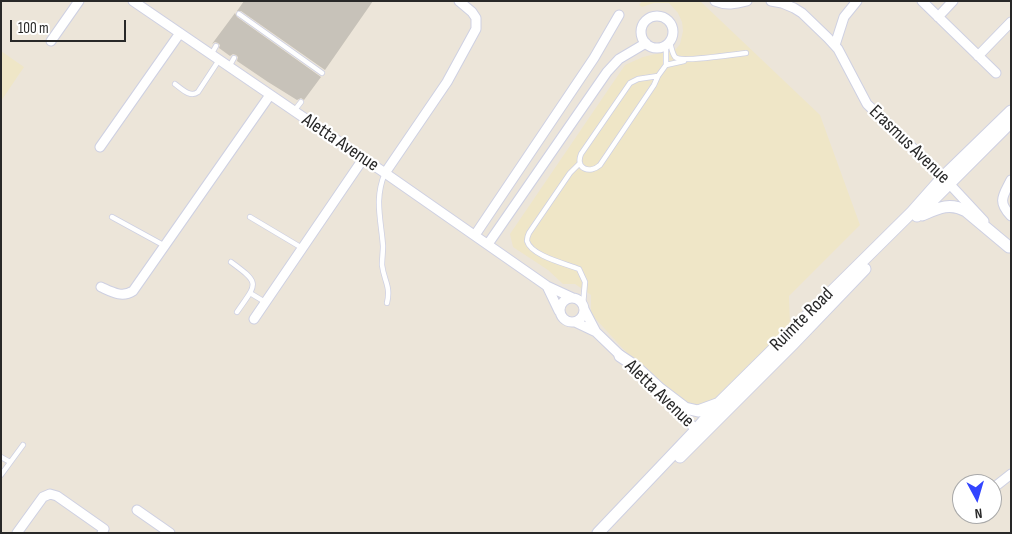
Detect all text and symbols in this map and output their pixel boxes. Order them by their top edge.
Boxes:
scale bar [12,10,129,42]
text: 100 m [18,19,49,38]
street label: Erasmus Avenue [864,101,954,189]
street label: Aletta Avenue [297,109,383,177]
street label: Ruimte Road [765,283,839,357]
street label: Aletta Avenue [620,355,698,433]
north arrow [952,474,1002,524]
text: N [974,505,983,522]

